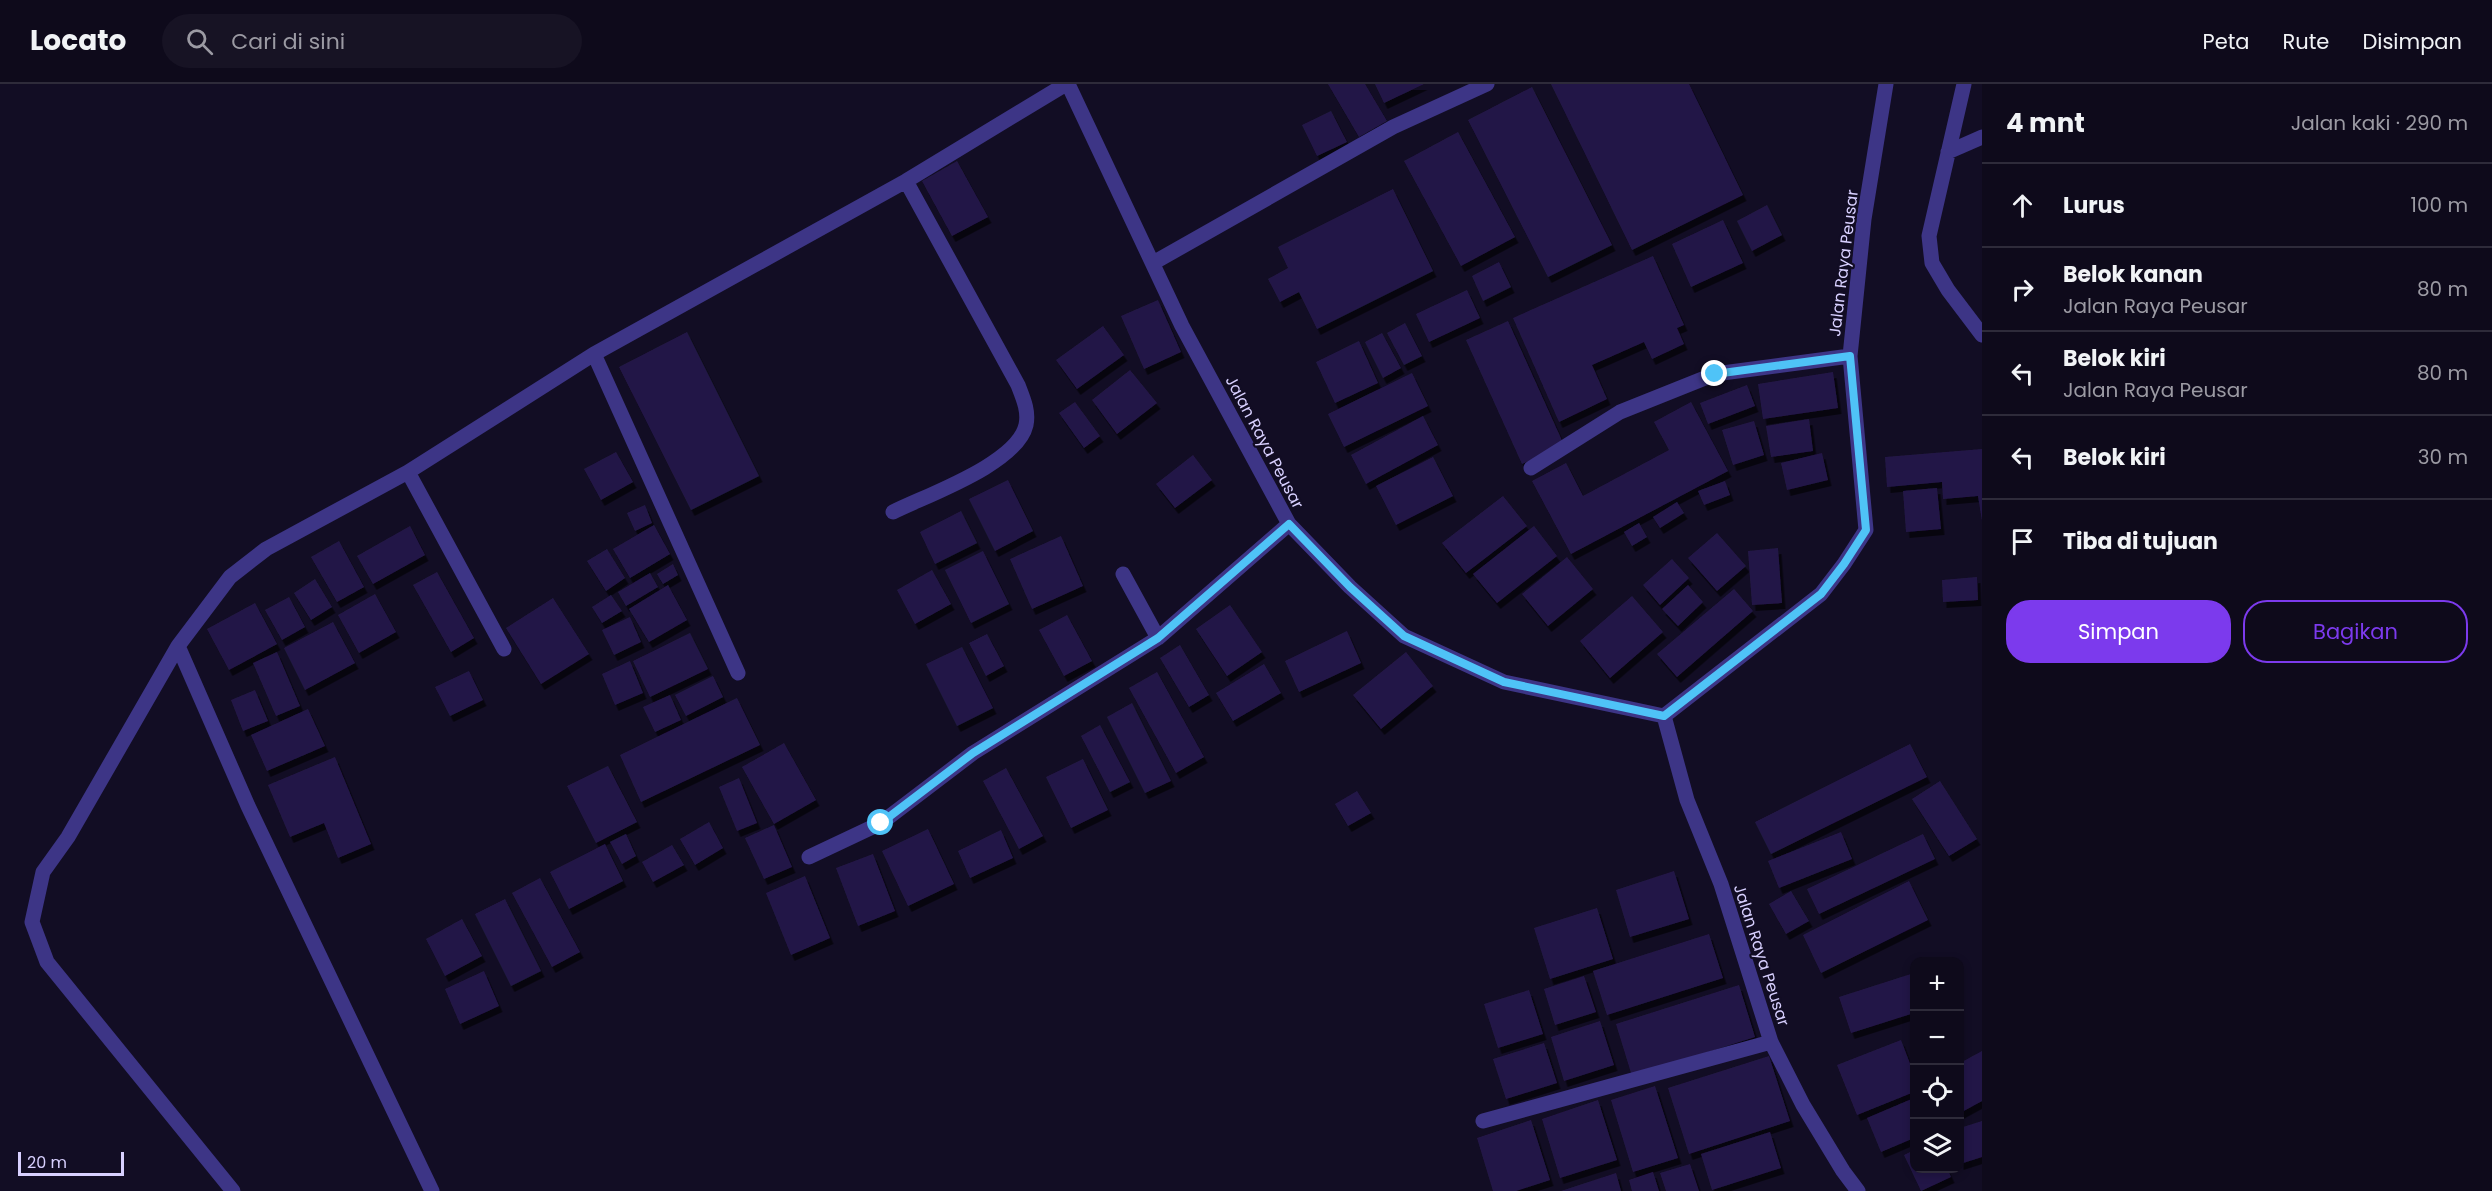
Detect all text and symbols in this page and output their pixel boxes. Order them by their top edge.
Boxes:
search box [162,14,582,68]
text: Locato [30,21,126,60]
icon: search [183,25,216,58]
text: Cari di sini [231,26,345,57]
text: Peta [2202,27,2250,56]
text: Rute [2283,27,2329,56]
text: Disimpan [2362,27,2462,56]
text: 4 mnt [2006,105,2085,141]
text: Jalan kaki · 290 m [2291,109,2468,137]
street label: Jalan Raya Peusar [1823,188,1864,338]
icon: ahead [2006,189,2039,222]
text: Lurus [2063,190,2125,221]
text: 100 m [2411,191,2468,219]
text: Belok kanan [2063,259,2203,290]
icon: right [2006,273,2039,306]
text: 80 m [2417,275,2468,303]
text: Jalan Raya Peusar [2063,292,2248,320]
text: Belok kiri [2063,343,2166,374]
icon: left [2006,357,2039,390]
text: 80 m [2417,359,2468,387]
route end [1701,360,1727,386]
street label: Jalan Raya Peusar [1220,372,1309,513]
text: Jalan Raya Peusar [2063,376,2248,404]
icon: left [2006,441,2039,474]
text: Belok kiri [2063,442,2166,473]
text: 30 m [2418,443,2468,471]
icon: arrive [2006,525,2039,558]
text: Tiba di tujuan [2063,526,2218,557]
button: Simpan [2006,600,2231,663]
button: Bagikan [2243,600,2468,663]
route start [867,809,893,835]
street label: Jalan Raya Peusar [1728,881,1795,1029]
map controls [1910,957,1964,1173]
button: + [1910,957,1964,1011]
button: − [1910,1011,1964,1065]
button: locate [1910,1065,1964,1119]
button: layers [1910,1119,1964,1173]
scale bar [18,1149,124,1176]
text: 20 m [27,1151,67,1174]

